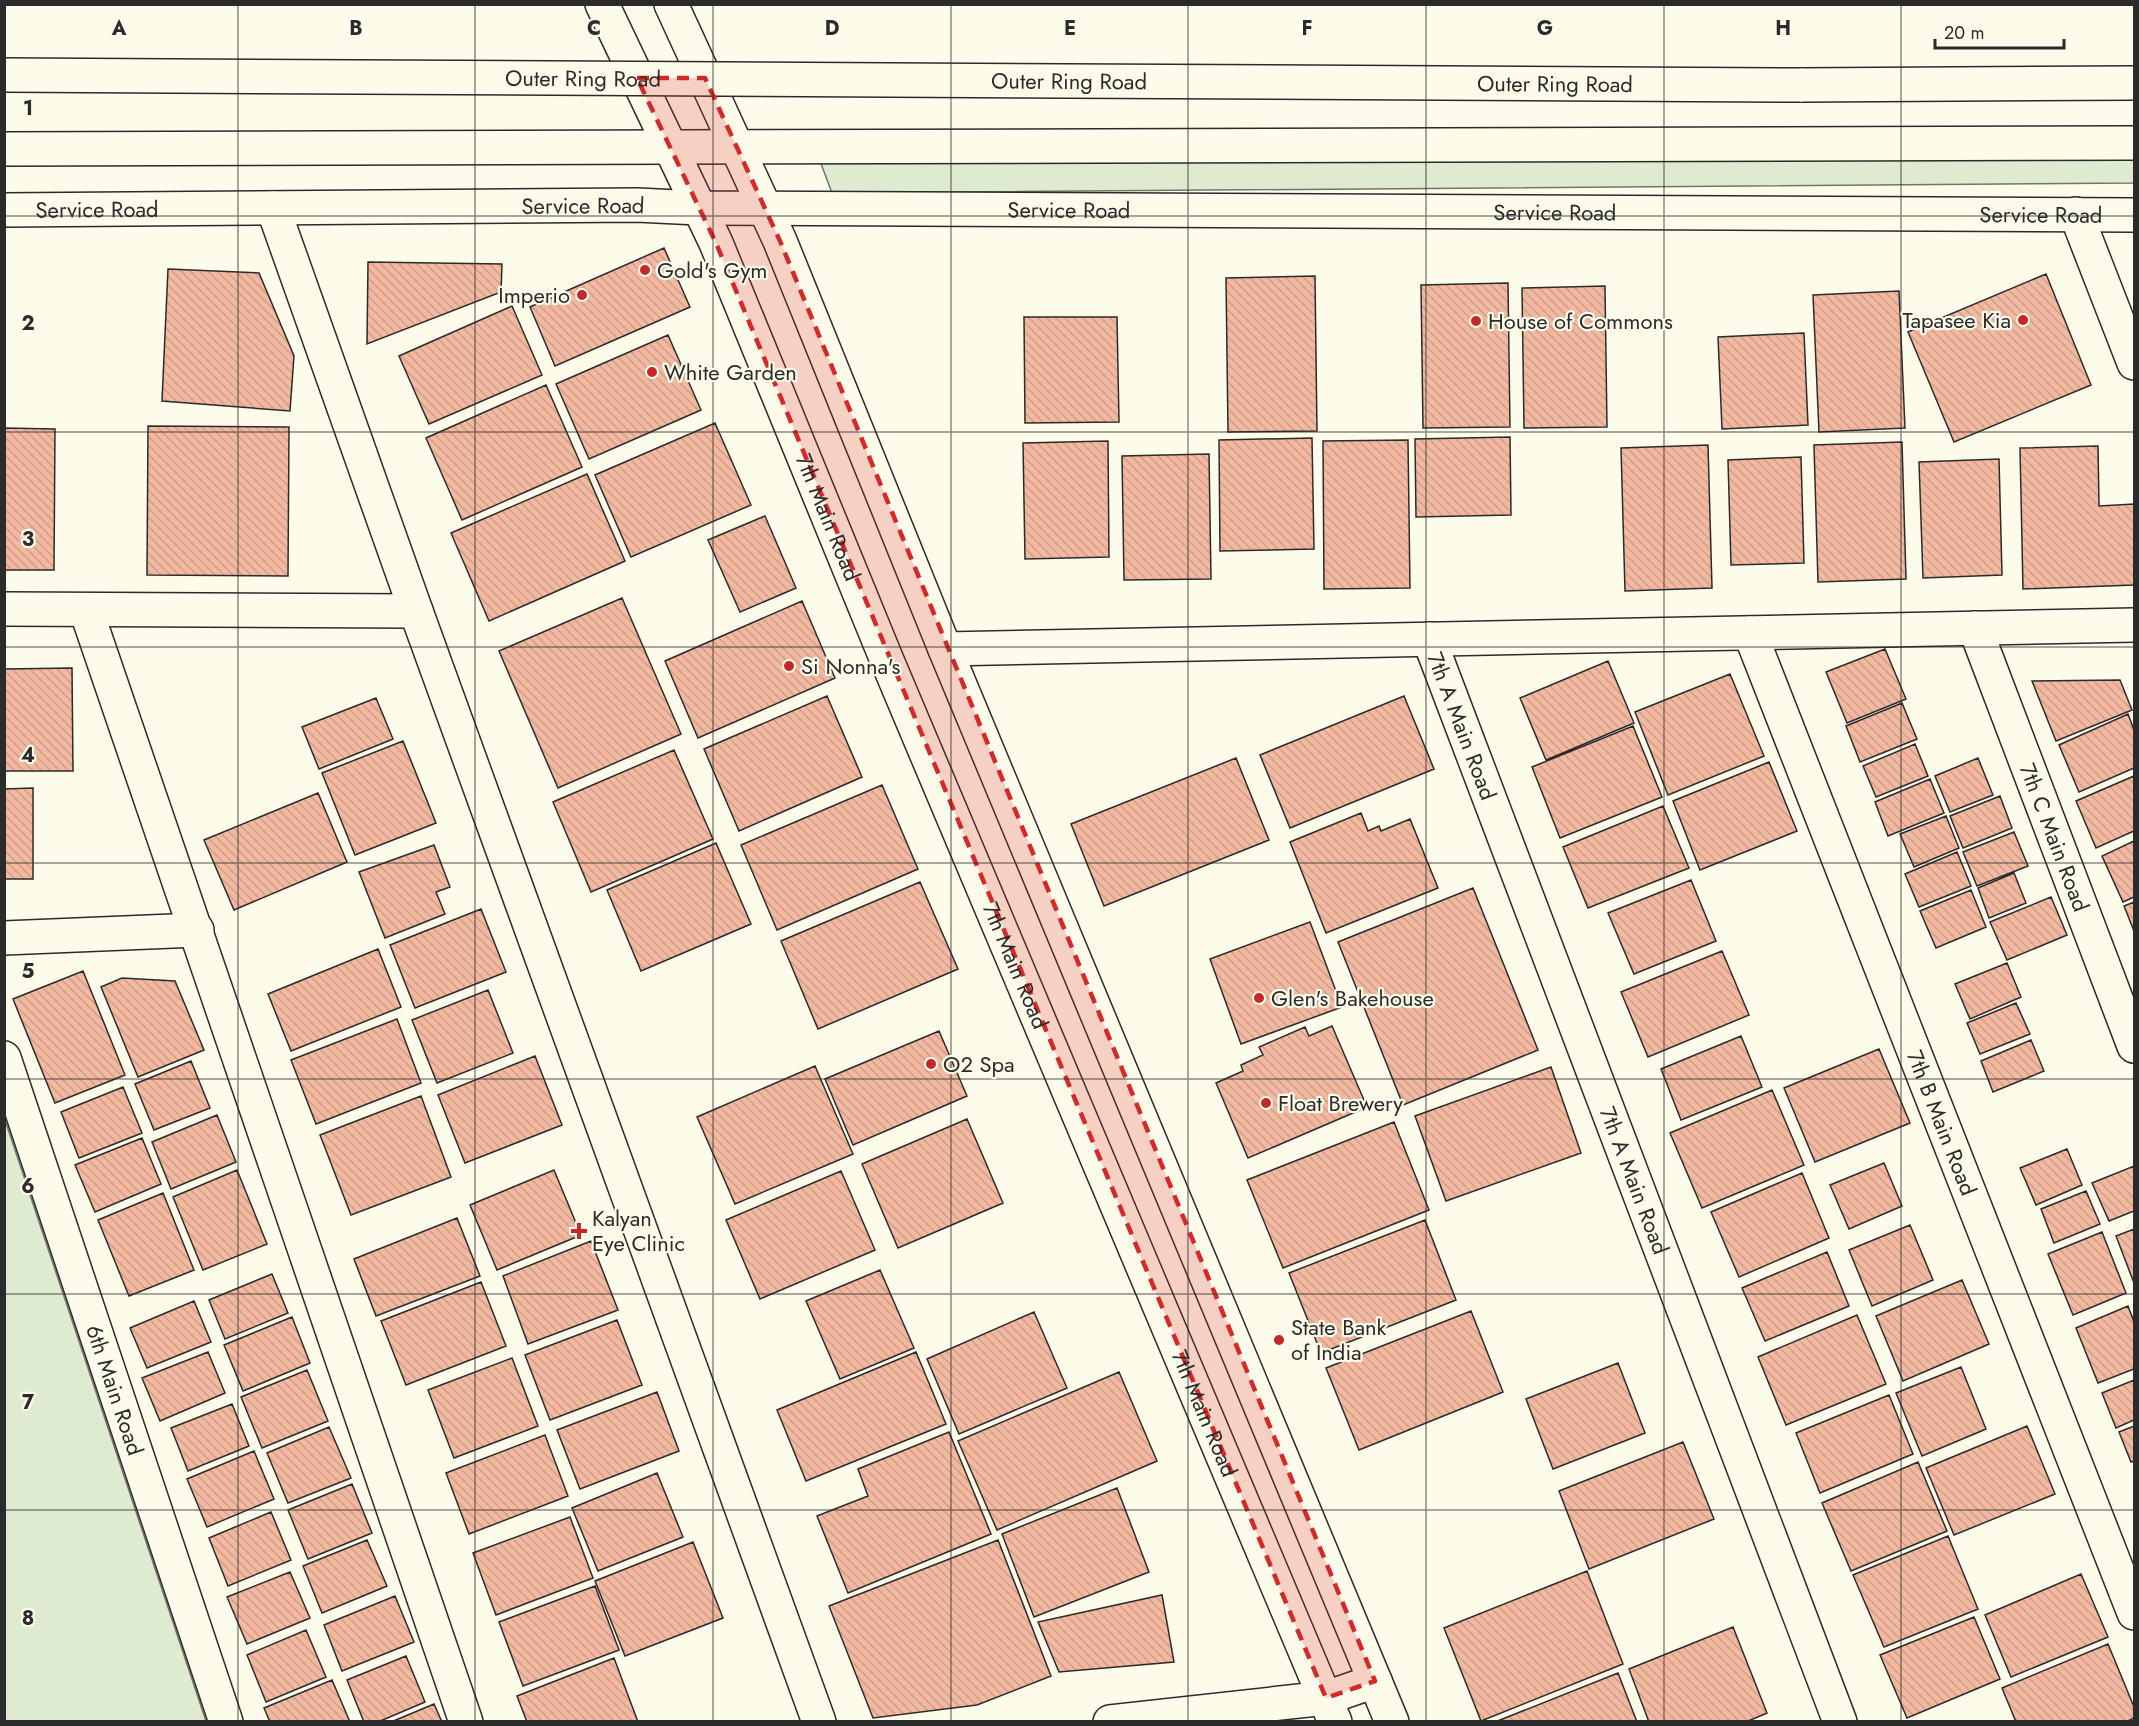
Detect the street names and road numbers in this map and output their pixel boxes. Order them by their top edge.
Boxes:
street label: Outer Ring Road [505,62,661,95]
street label: Outer Ring Road [991,64,1147,97]
street label: Outer Ring Road [1477,67,1633,100]
street label: Service Road [521,189,645,222]
street label: Service Road [35,193,159,226]
street label: Service Road [1007,194,1130,226]
street label: Service Road [1493,196,1616,228]
street label: Service Road [1979,198,2102,231]
street label: 7th Main Road [788,449,869,586]
street label: 7th A Main Road [1419,647,1505,805]
street label: 7th C Main Road [2012,759,2097,916]
street label: 7th Main Road [975,897,1057,1034]
street label: 7th B Main Road [1899,1045,1985,1200]
street label: 7th A Main Road [1592,1102,1677,1259]
street label: 6th Main Road [78,1320,152,1459]
street label: 7th Main Road [1164,1345,1246,1482]

